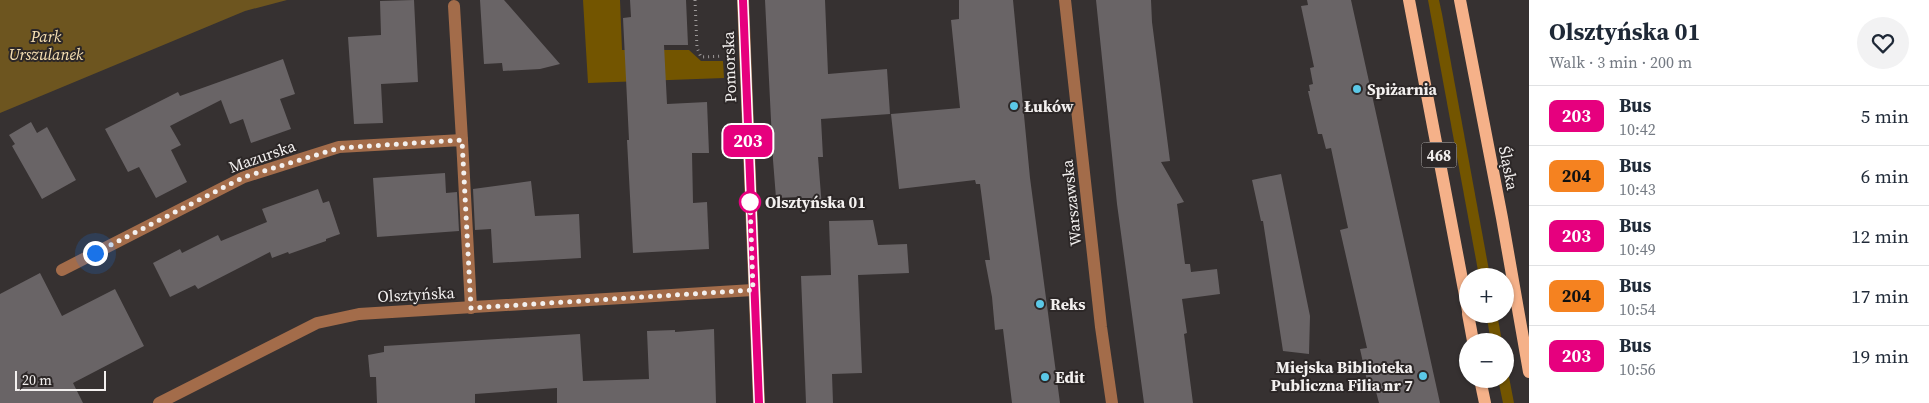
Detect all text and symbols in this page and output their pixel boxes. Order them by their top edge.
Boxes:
text: Olsztyńska 01 [1549,15,1700,48]
button: heart [1857,17,1909,69]
park label: Park Urszulanek [9,25,84,65]
street label: Pomorska [717,30,741,103]
text: Walk · 3 min · 200 m [1549,51,1692,73]
place label: Spiżarnia [1367,78,1438,100]
marker: Spiżarnia [1351,83,1363,95]
text: Bus [1619,92,1651,118]
place label: Łuków [1024,95,1074,117]
marker: Łuków [1008,100,1020,112]
text: 203 [1562,103,1591,128]
text: 5 min [1861,103,1909,129]
text: 10:42 [1619,118,1656,140]
line badge: 203 [719,125,777,157]
text: 203 [733,128,763,153]
street label: Mazurska [226,134,299,178]
road number: 468 [1422,142,1456,168]
street label: Śląska [1494,144,1524,193]
text: Bus [1619,152,1651,178]
street label: Warszawska [1055,158,1086,247]
text: 204 [1562,163,1591,188]
text: 6 min [1861,163,1909,189]
text: 10:43 [1619,178,1656,200]
marker: Olsztyńska 01 [739,191,761,213]
place label: Olsztyńska 01 [765,191,866,213]
text: Bus [1619,212,1651,238]
text: 203 [1562,223,1591,248]
text: 12 min [1851,223,1909,249]
text: 10:49 [1619,238,1656,260]
your location [83,241,108,266]
map controls [1459,268,1514,388]
button: + [1459,268,1514,323]
text: Bus [1619,272,1651,298]
street label: Olsztyńska [377,281,456,307]
text: 204 [1562,283,1591,308]
text: 17 min [1851,283,1909,309]
place label: Reks [1050,293,1086,315]
marker: Reks [1034,298,1046,310]
text: 10:54 [1619,298,1656,320]
text: Bus [1619,332,1651,358]
button: − [1459,333,1514,388]
text: 203 [1562,343,1591,368]
text: 19 min [1851,343,1909,369]
place label: Miejska Biblioteka Publiczna Filia nr 7 [1271,356,1413,396]
text: 10:56 [1619,358,1656,380]
place label: Edit [1055,366,1085,388]
scale bar [15,368,106,391]
text: 20 m [22,370,52,390]
marker: Miejska Biblioteka Publiczna Filia nr 7 [1417,370,1429,382]
marker: Edit [1039,371,1051,383]

